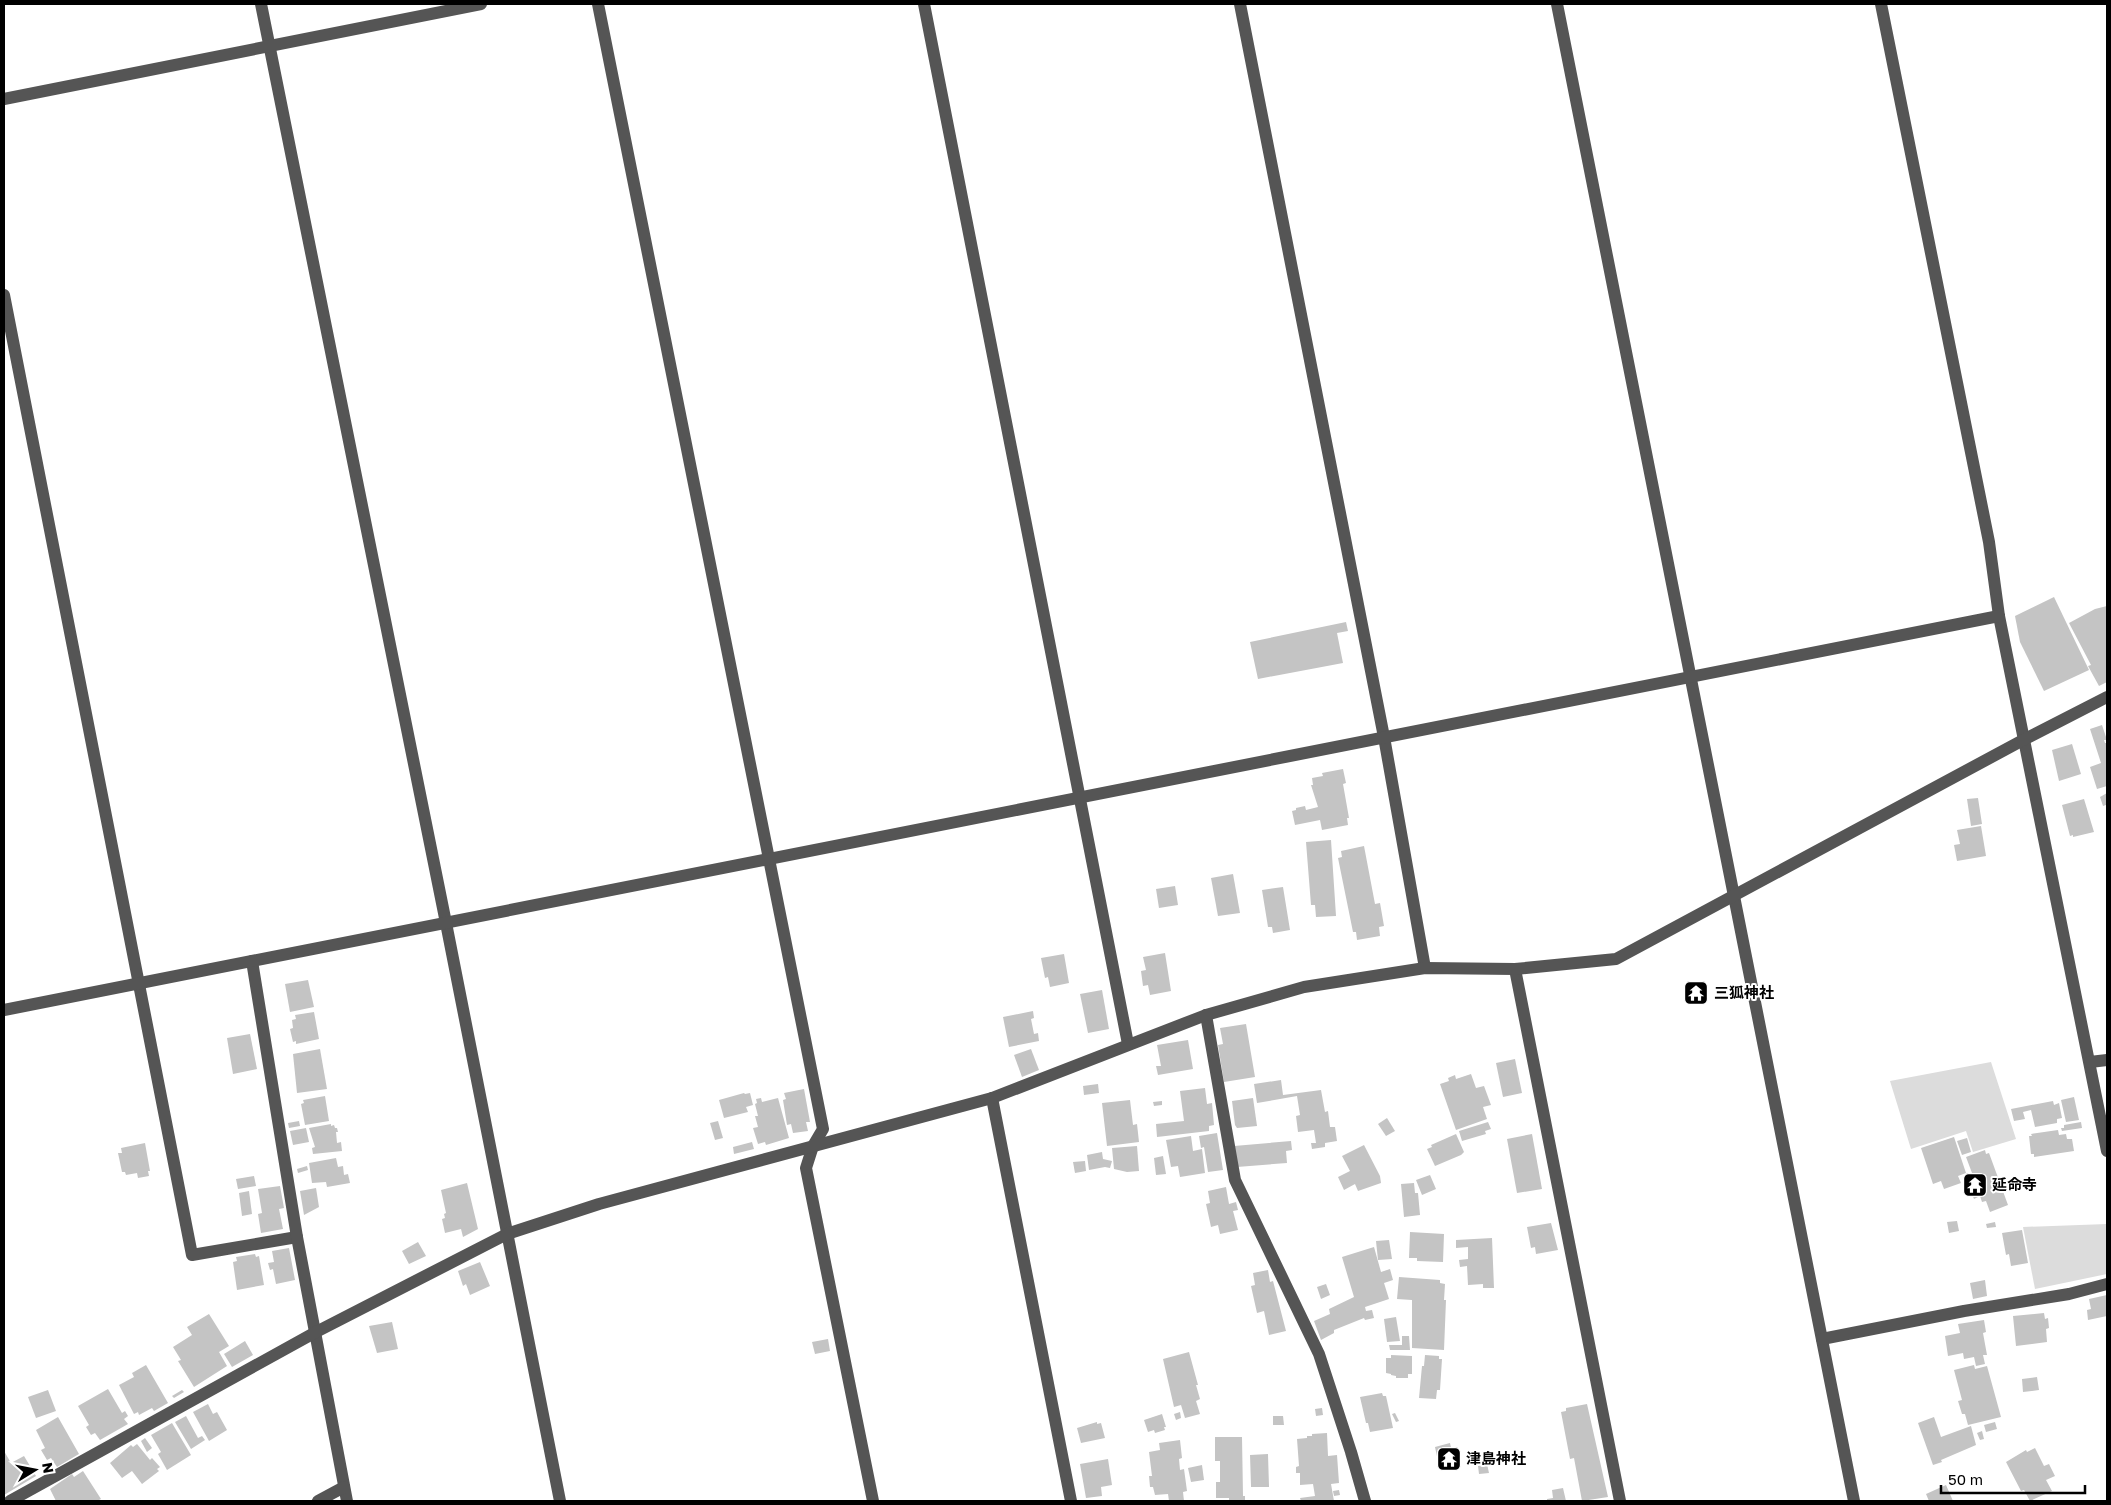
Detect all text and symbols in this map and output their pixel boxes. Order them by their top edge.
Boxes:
temple icon: 三狐神社 [1683,980,1709,1006]
place label: 三狐神社 [1714,983,1774,1001]
temple icon: 延命寺 [1962,1172,1988,1198]
place label: 延命寺 [1992,1175,2037,1193]
north arrow [10,1445,60,1495]
temple icon: 津島神社 [1436,1446,1462,1472]
place label: 津島神社 [1466,1449,1526,1467]
text: N [39,1461,58,1474]
scale bar [1941,1462,2085,1494]
text: 50 m [1948,1470,1983,1488]

